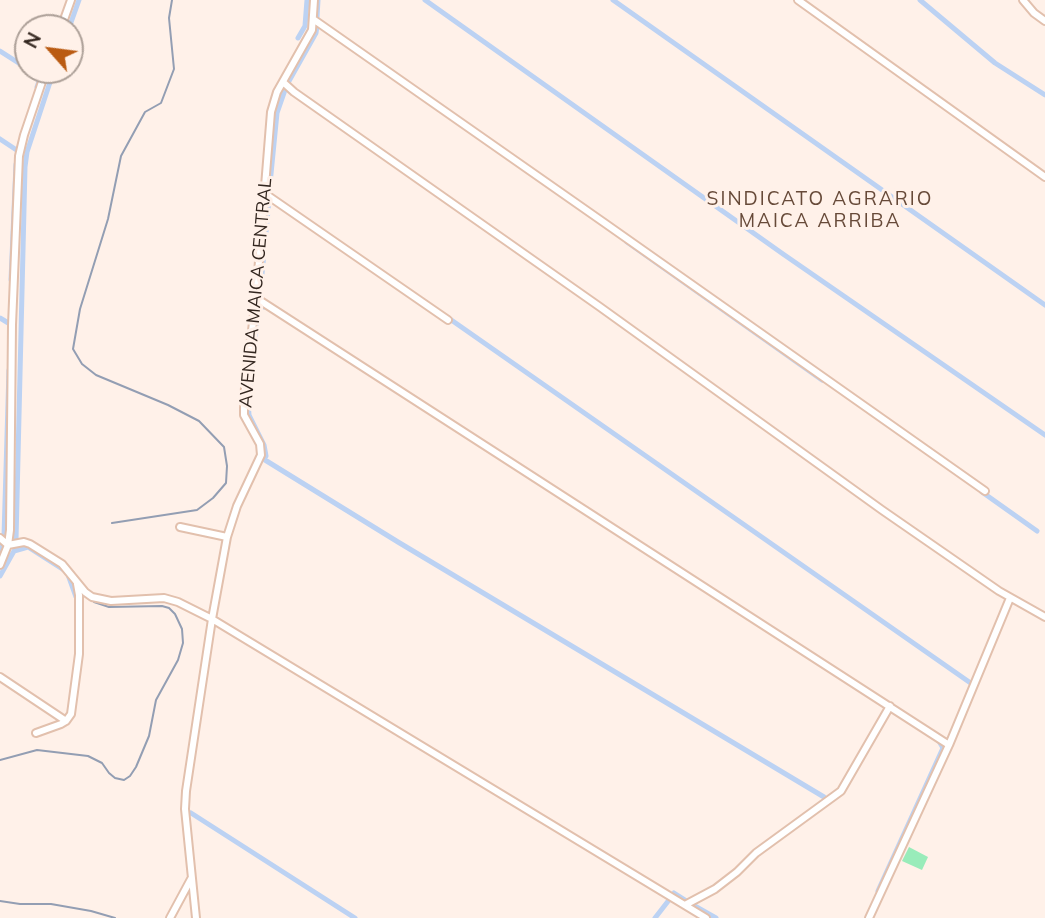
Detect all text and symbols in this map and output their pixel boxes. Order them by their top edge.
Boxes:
north arrow [14,14,84,84]
text: N [18,28,46,52]
street label: AVENIDA MAICA CENTRAL [235,177,277,409]
district label: SINDICATO AGRARIO MAICA ARRIBA [709,188,931,232]

